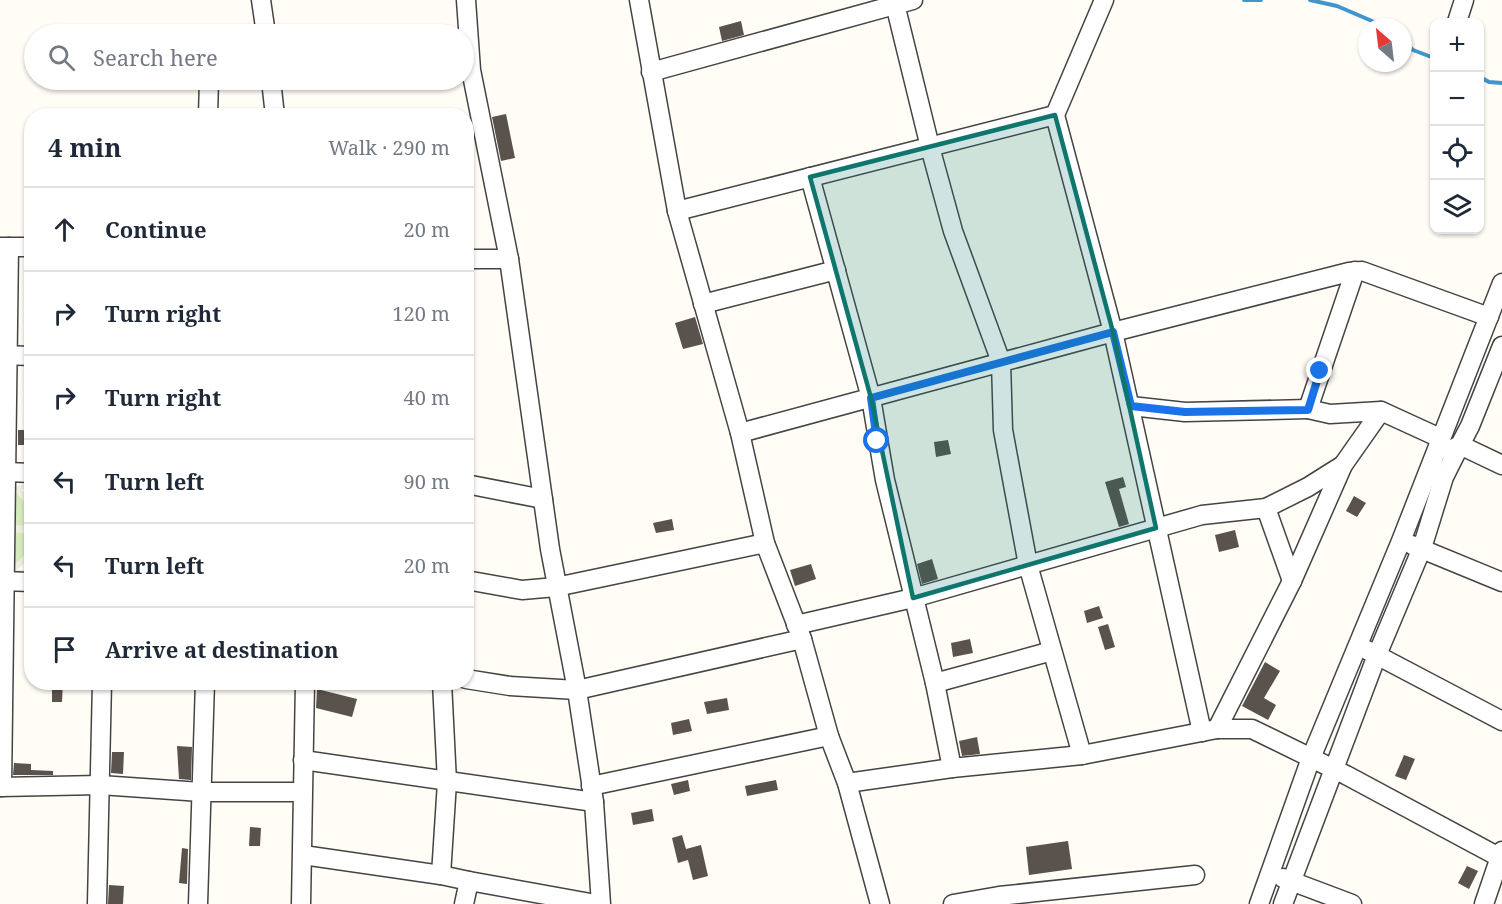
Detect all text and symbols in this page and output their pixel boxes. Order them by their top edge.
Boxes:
north arrow [1358,18,1412,72]
map controls [1430,18,1484,234]
button: + [1430,18,1484,72]
search box [24,24,474,90]
icon: search [45,41,78,74]
text: Search here [93,42,218,72]
button: − [1430,72,1484,126]
button: locate [1430,126,1484,180]
text: 4 min [48,129,122,165]
text: Walk · 290 m [328,134,450,161]
button: layers [1430,180,1484,234]
icon: ahead [48,213,81,246]
text: Continue [105,214,207,244]
text: 20 m [404,216,450,243]
icon: right [48,297,81,330]
text: Turn right [105,298,221,328]
text: 120 m [392,300,450,327]
route end [1306,357,1332,383]
icon: right [48,381,81,414]
text: Turn right [105,382,221,412]
text: 40 m [404,384,450,411]
route start [863,427,889,453]
icon: left [48,465,81,498]
text: Turn left [105,466,204,496]
text: 90 m [404,468,450,495]
icon: left [48,549,81,582]
text: Turn left [105,550,204,580]
text: 20 m [404,552,450,579]
icon: arrive [48,633,81,666]
text: Arrive at destination [105,634,339,664]

